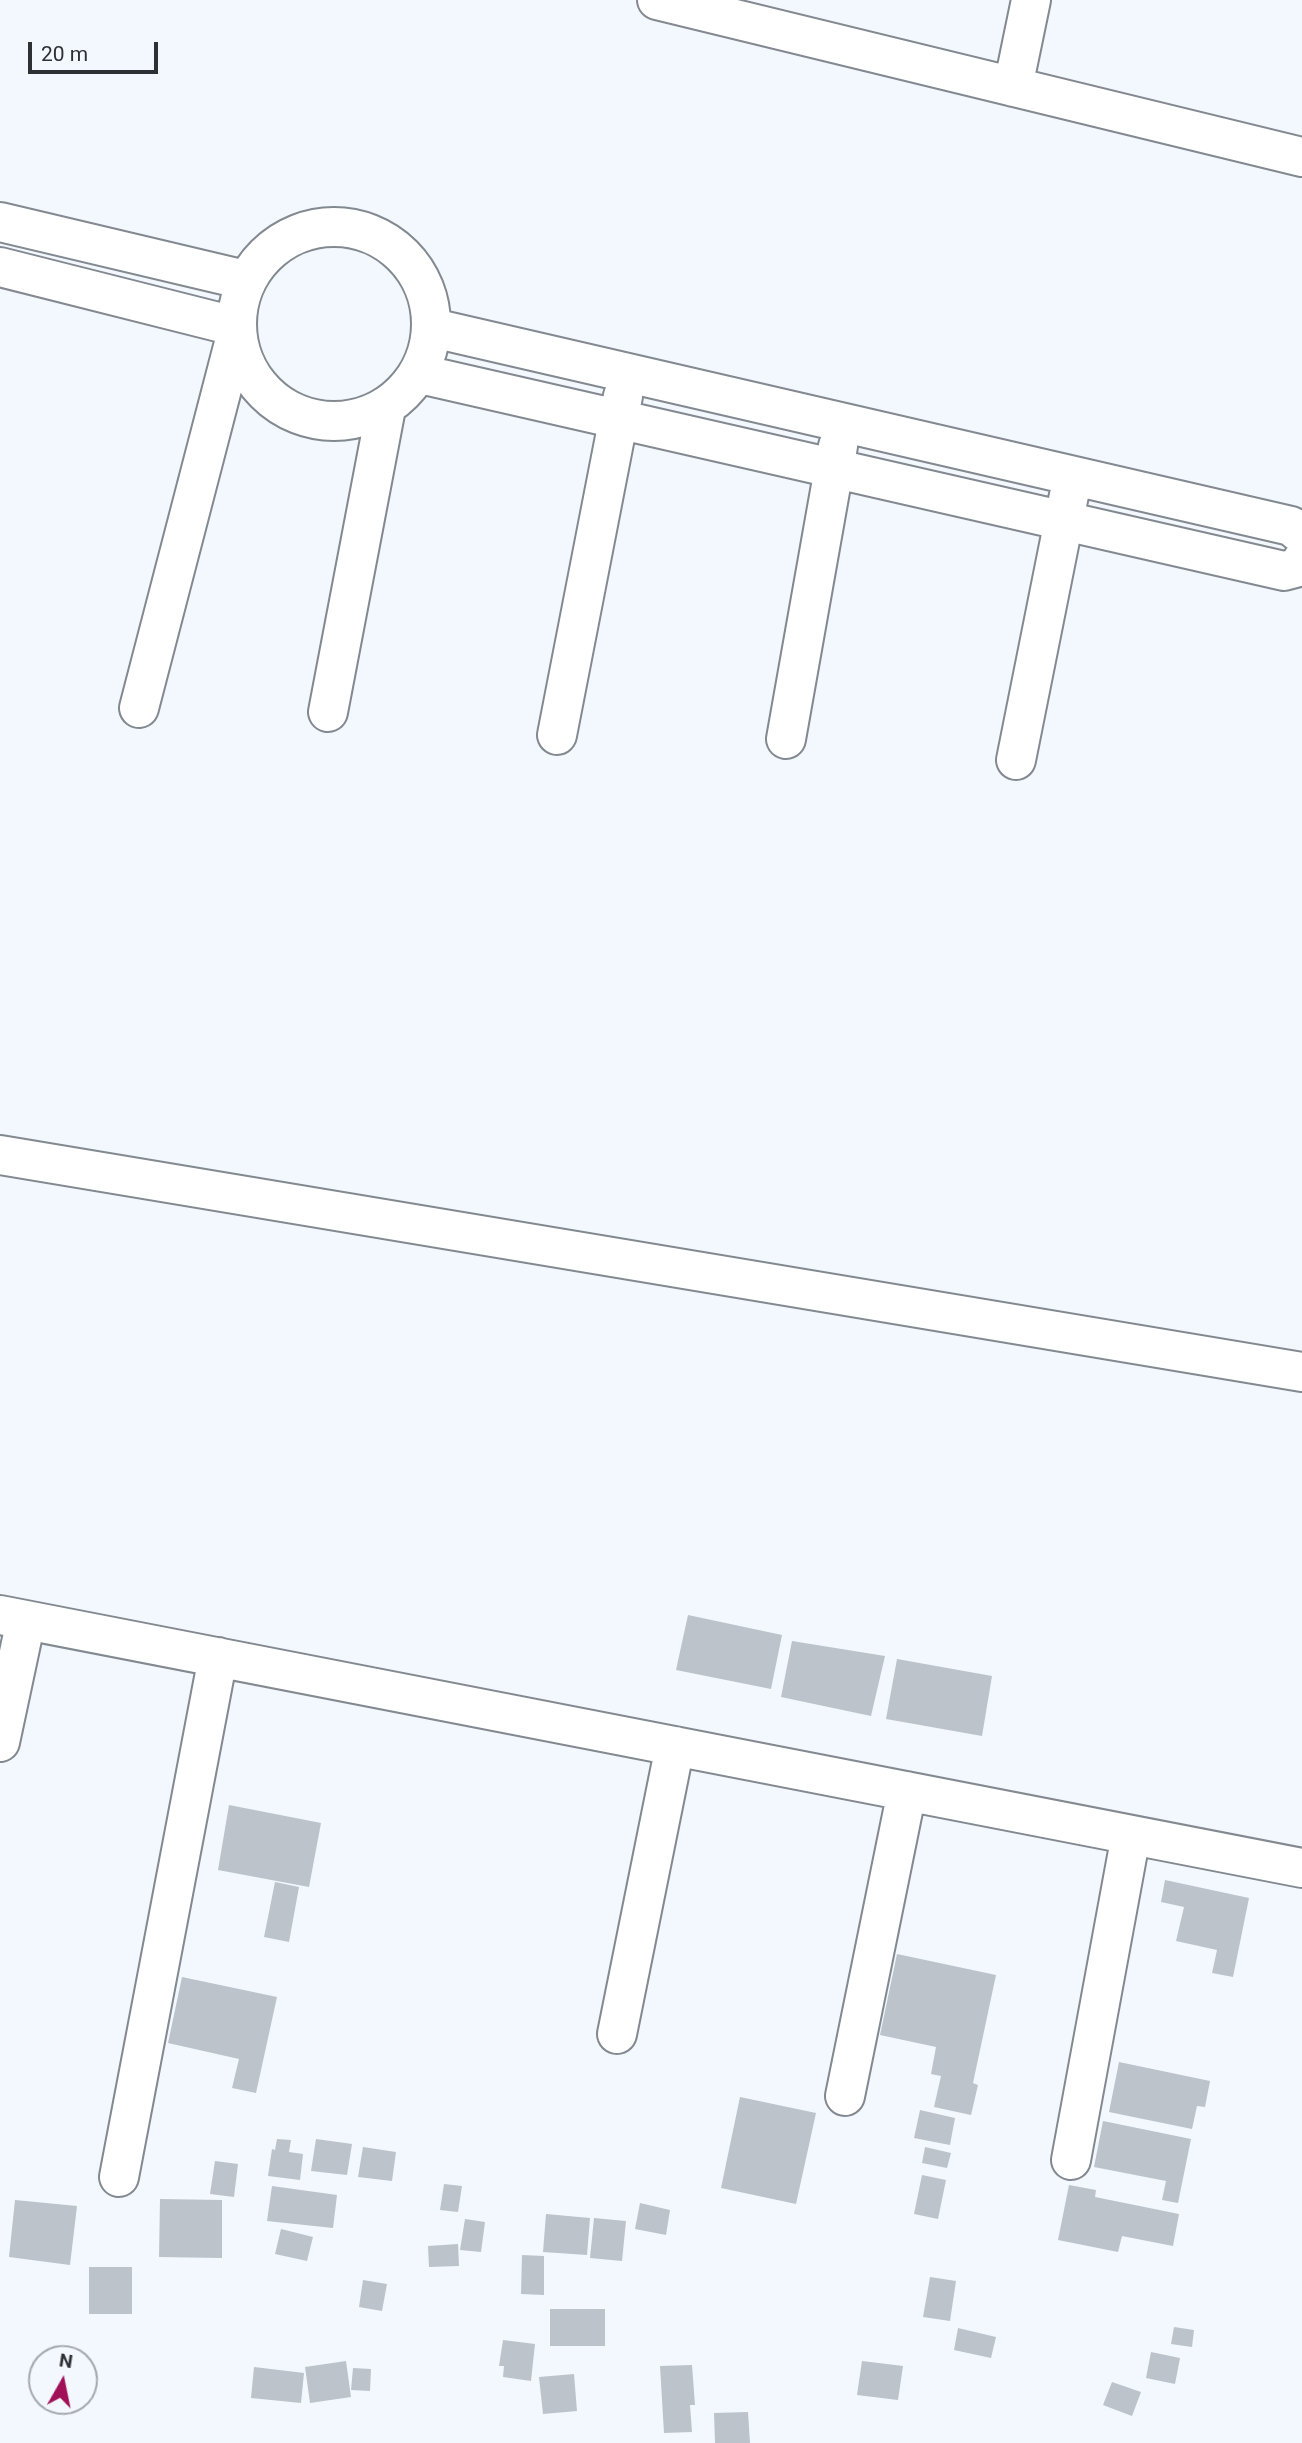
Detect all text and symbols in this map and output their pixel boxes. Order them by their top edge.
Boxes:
scale bar [32,28,161,72]
text: 20 m [41,42,88,66]
north arrow [28,2345,98,2415]
text: N [58,2348,74,2373]

